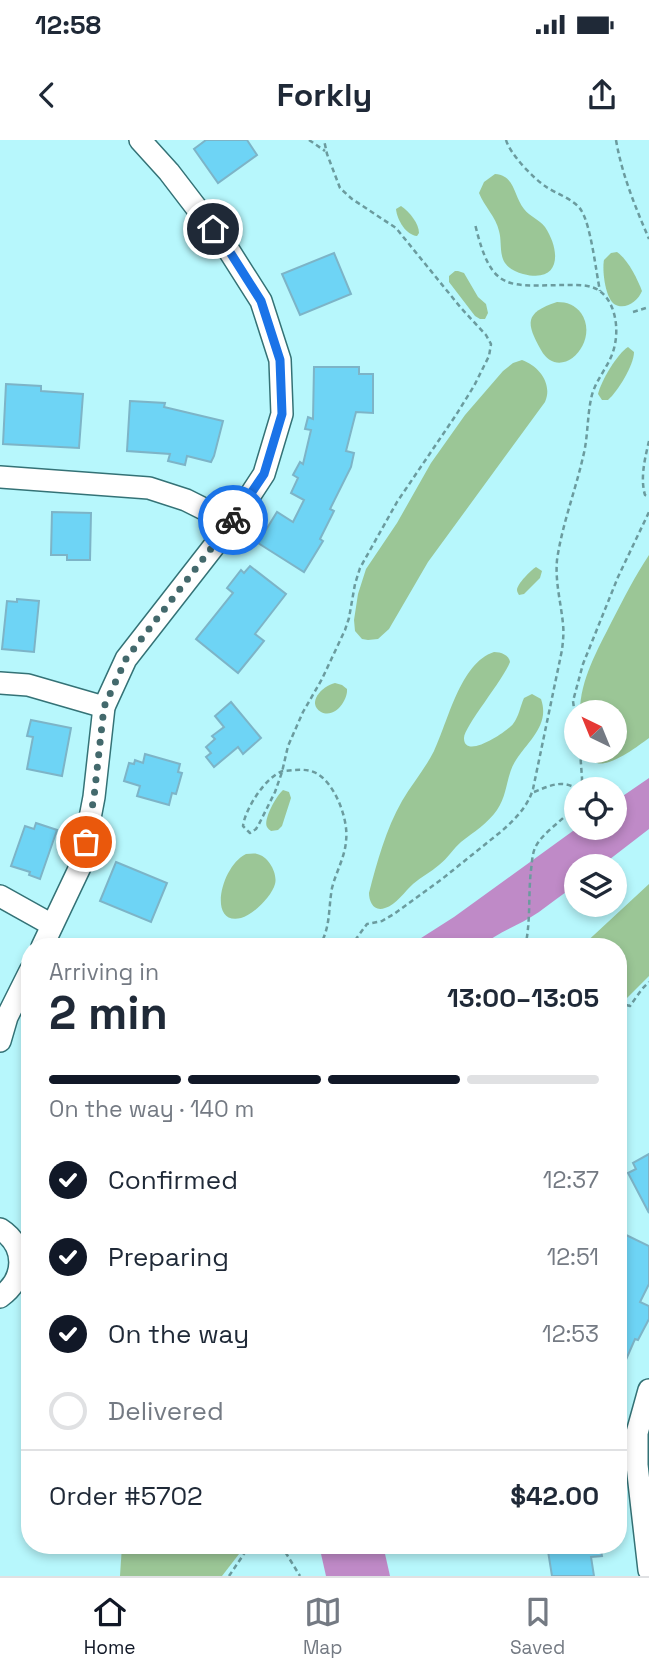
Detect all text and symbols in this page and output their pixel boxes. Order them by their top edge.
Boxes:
text: 12:58 [35,8,101,42]
text: Forkly [277,75,372,115]
icon: back [28,76,66,114]
icon: share [583,76,621,114]
pin [183,199,243,259]
icon: home [194,210,232,248]
courier [198,485,268,555]
icon: bike [214,501,252,539]
north arrow [564,700,626,763]
map controls [564,700,627,917]
button: locate [564,777,627,840]
pin [56,812,116,872]
icon: bag [67,823,105,861]
button: layers [564,854,627,917]
text: Arriving in [49,957,159,987]
text: 13:00–13:05 [447,981,599,1015]
text: 2 min [49,984,168,1042]
text: On the way · 140 m [49,1094,254,1124]
icon: check [49,1161,87,1199]
text: Confirmed [108,1163,238,1197]
text: 12:37 [543,1165,599,1195]
icon: check [49,1238,87,1276]
text: Preparing [108,1240,229,1274]
text: 12:51 [547,1242,599,1272]
icon: check [49,1315,87,1353]
text: On the way [108,1317,249,1351]
text: 12:53 [542,1319,599,1349]
text: Delivered [108,1394,224,1428]
text: Order #5702 [49,1479,203,1513]
text: $42.00 [510,1479,599,1513]
tab: Home [84,1593,135,1660]
tab: Map [303,1593,342,1660]
tab: Saved [510,1593,565,1660]

